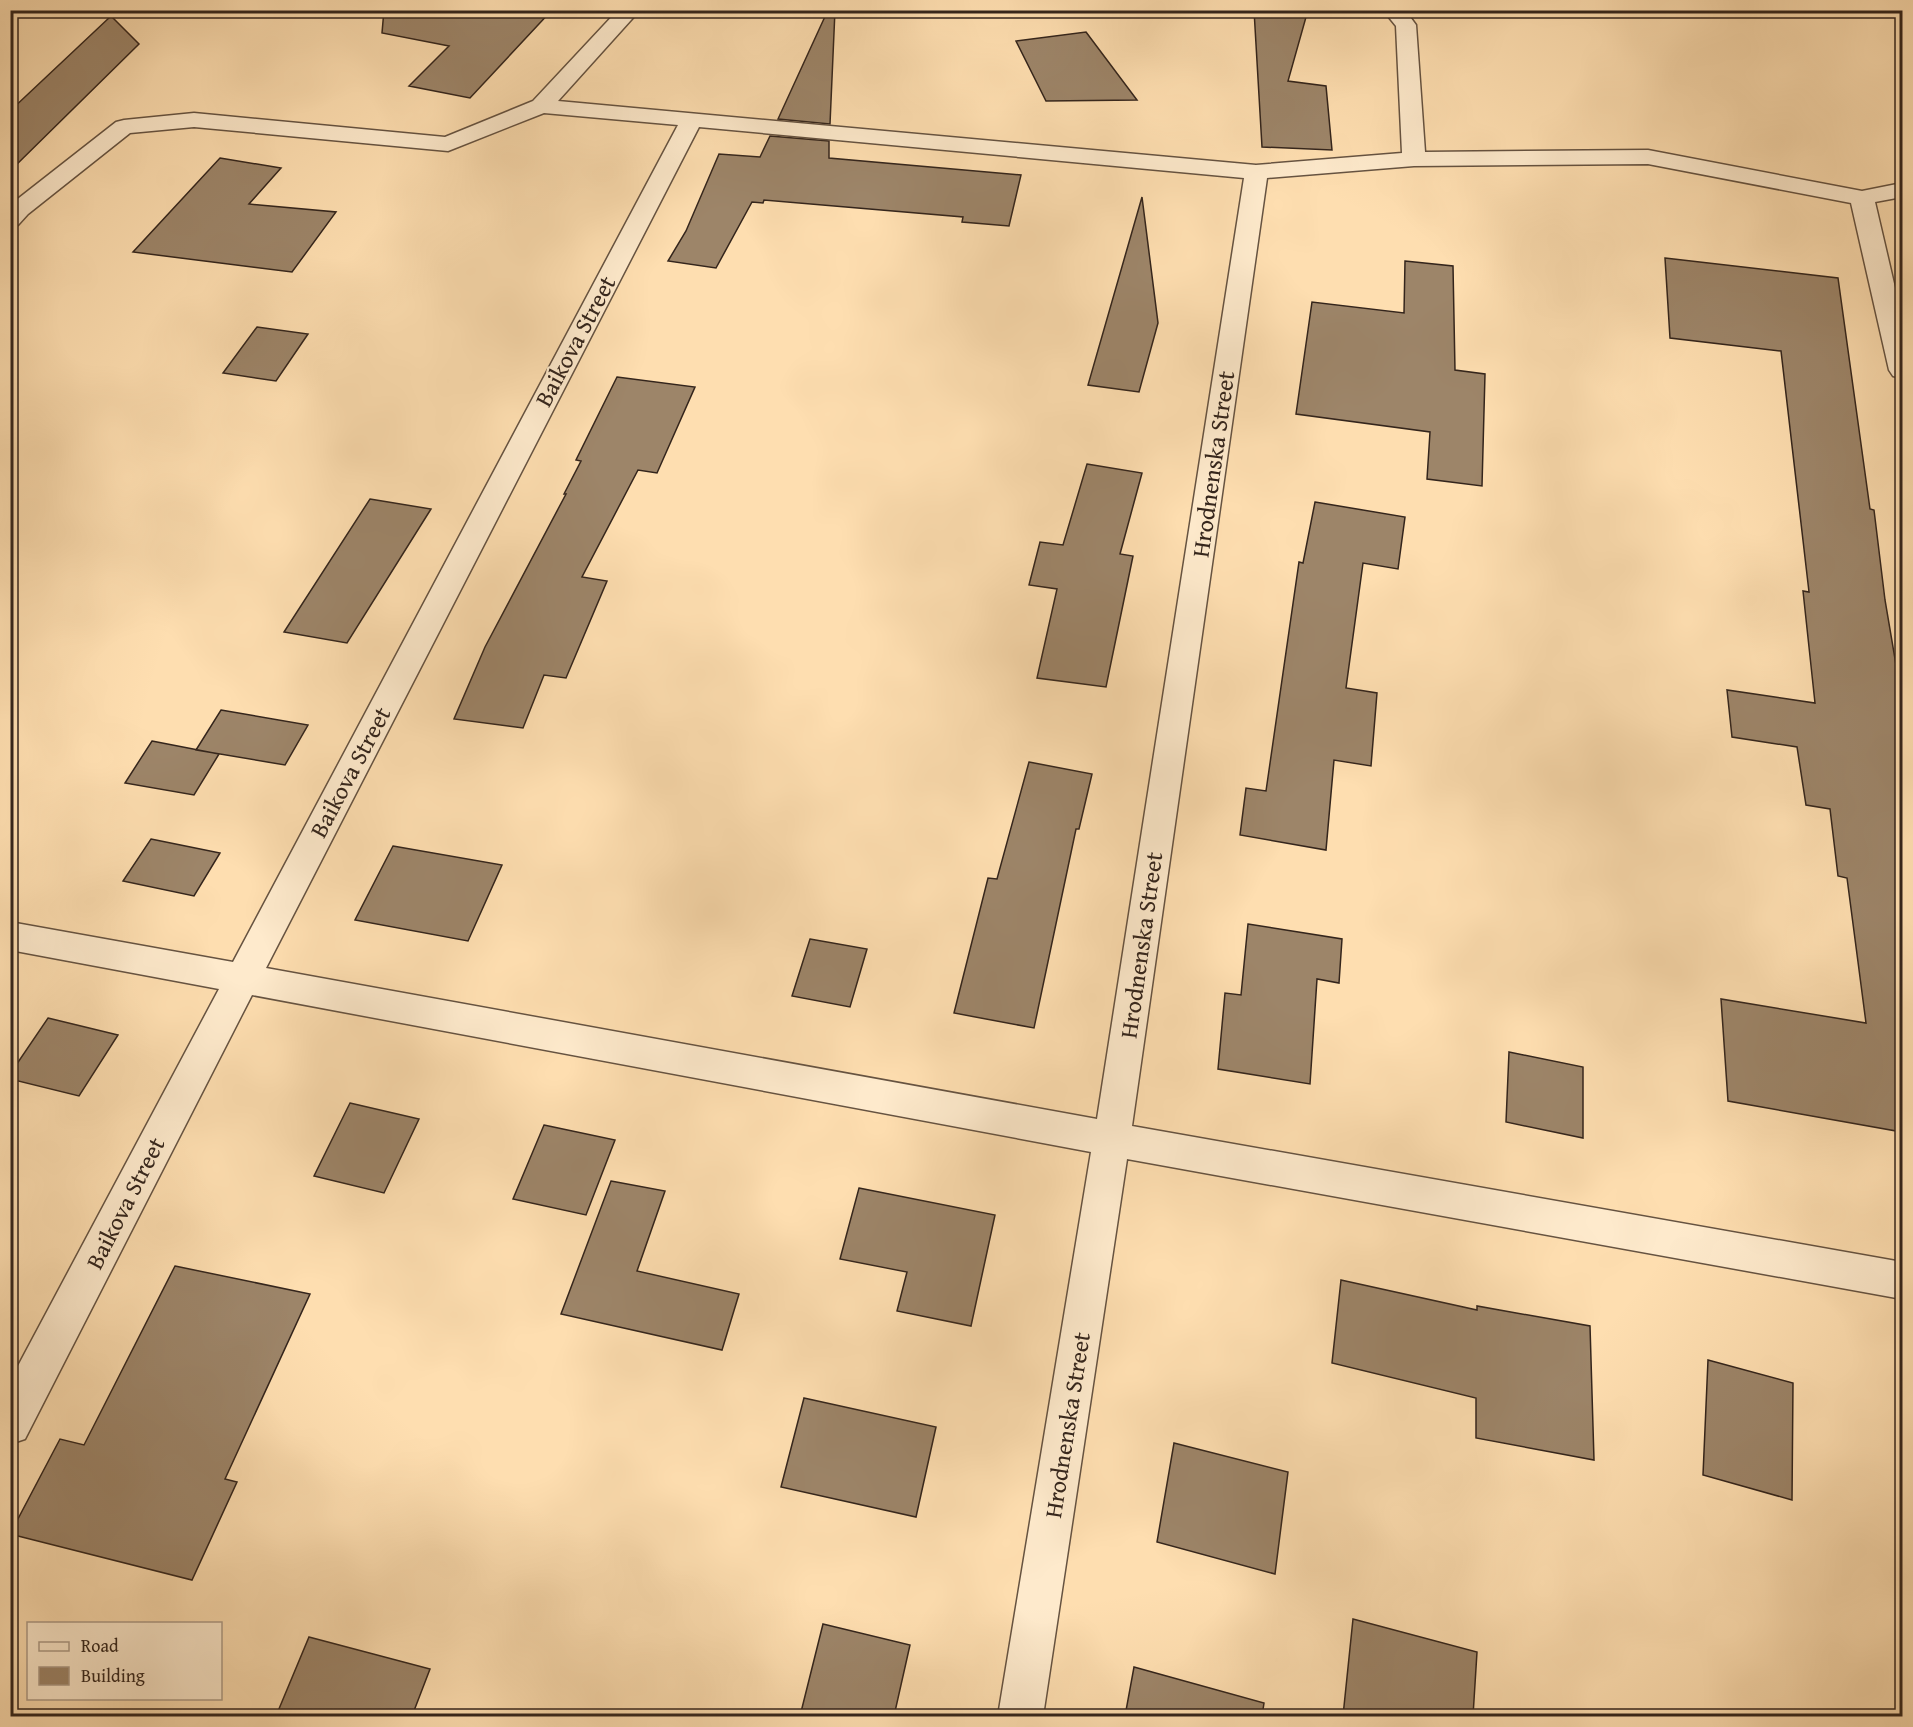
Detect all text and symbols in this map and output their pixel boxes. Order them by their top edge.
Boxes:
street label: Baikova Street [526,269,624,413]
street label: Hrodnenska Street [1183,368,1243,559]
street label: Baikova Street [301,700,399,844]
street label: Hrodnenska Street [1111,849,1171,1040]
street label: Baikova Street [77,1130,174,1275]
street label: Hrodnenska Street [1035,1329,1099,1520]
legend [27,1622,222,1700]
text: Road [81,1632,119,1659]
text: Building [81,1662,145,1689]

